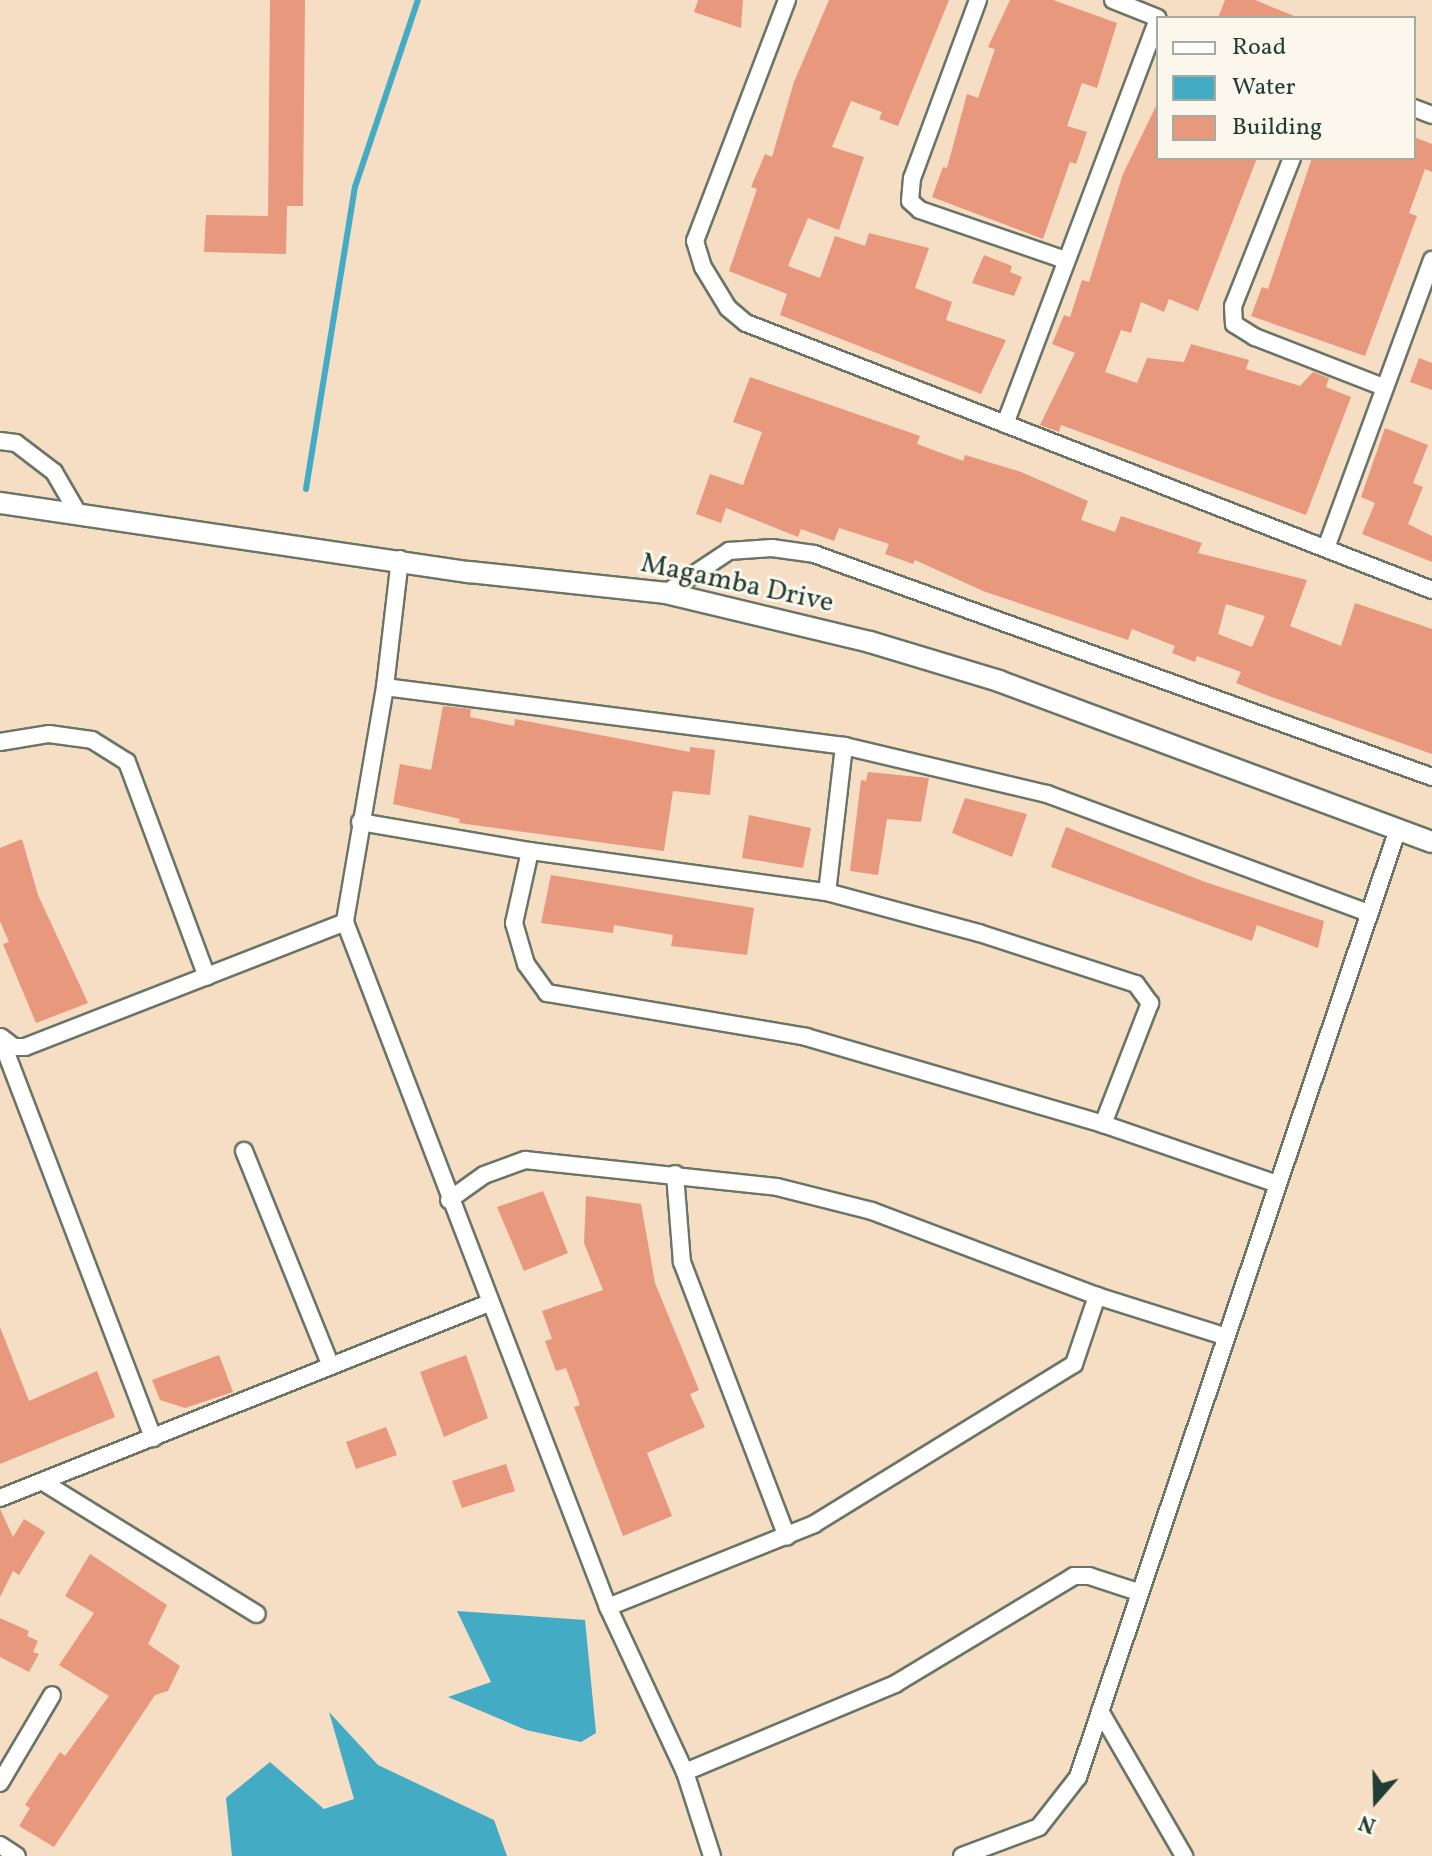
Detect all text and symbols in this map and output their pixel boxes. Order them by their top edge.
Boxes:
legend [1156,16,1416,160]
text: Road [1232,31,1286,65]
text: Water [1232,71,1296,105]
text: Building [1232,111,1322,145]
street label: Magamba Drive [638,547,836,621]
north arrow [1336,1760,1416,1840]
text: N [1355,1806,1380,1840]

